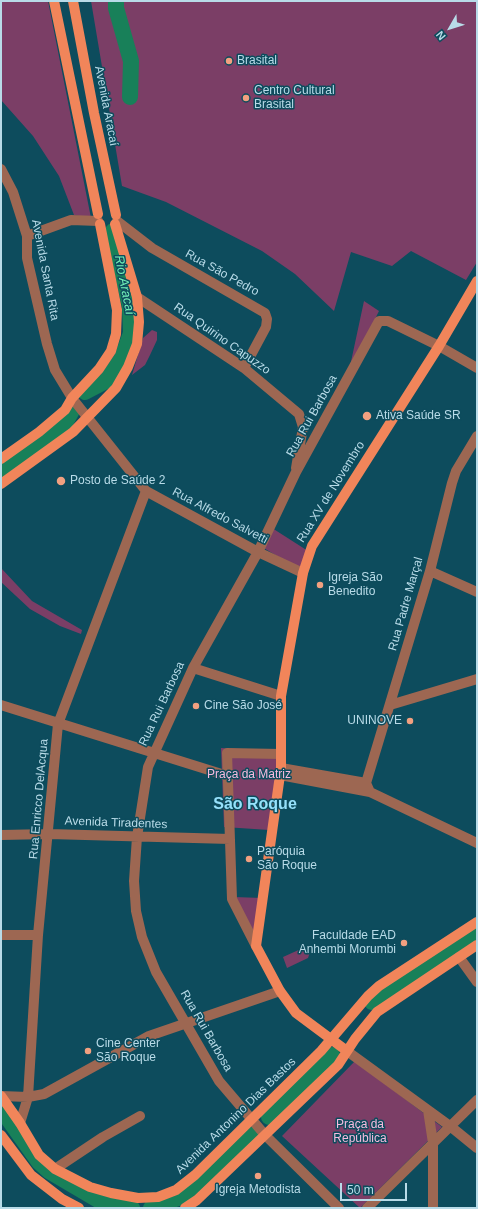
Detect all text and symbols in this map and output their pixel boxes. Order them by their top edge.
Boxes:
north arrow [430,8,470,48]
text: N [434,29,448,42]
place label: Brasital [237,54,277,68]
marker: Brasital [224,56,234,66]
street label: Avenida Aracaí [91,65,121,147]
place label: Centro Cultural Brasital [254,84,335,112]
marker: Centro Cultural Brasital [241,93,251,103]
street label: Avenida Santa Rita [28,218,62,322]
street label: Rua São Pedro [183,247,261,299]
water label: Rio Aracaí [111,254,137,316]
street label: Rua Quirino Capuzzo [171,300,273,378]
street label: Rua Rui Barbosa [284,373,340,459]
place label: Ativa Saúde SR [376,409,461,423]
marker: Ativa Saúde SR [361,410,373,422]
street label: Rua XV de Novembro [294,439,368,545]
place label: Posto de Saúde 2 [70,474,165,488]
marker: Posto de Saúde 2 [55,475,67,487]
street label: Rua Alfredo Salvetti [170,485,270,547]
street label: Rua Padre Marçal [386,556,426,652]
place label: Igreja São Benedito [328,571,383,599]
marker: Igreja São Benedito [315,580,325,590]
street label: Rua Rui Barbosa [136,660,188,748]
place label: Cine São José [204,699,282,713]
marker: Cine São José [191,701,201,711]
place label: UNINOVE [347,714,402,728]
marker: UNINOVE [405,716,415,726]
street label: Rua Enricco DelAcqua [27,738,51,860]
park label: Praça da Matriz [207,768,291,782]
district label: São Roque [213,795,297,815]
street label: Avenida Tiradentes [64,814,168,832]
place label: Paróquia São Roque [257,845,317,873]
marker: Paróquia São Roque [244,854,254,864]
place label: Faculdade EAD Anhembi Morumbi [299,929,396,957]
marker: Faculdade EAD Anhembi Morumbi [399,938,409,948]
street label: Rua Rui Barbosa [177,988,235,1074]
place label: Cine Center São Roque [96,1037,160,1065]
marker: Cine Center São Roque [83,1046,93,1056]
street label: Avenida Antonino Dias Bastos [173,1055,299,1177]
park label: Praça da República [333,1118,387,1146]
marker: Igreja Metodista [253,1171,263,1181]
scale bar [342,1175,409,1201]
place label: Igreja Metodista [215,1183,301,1197]
text: 50 m [347,1183,374,1197]

